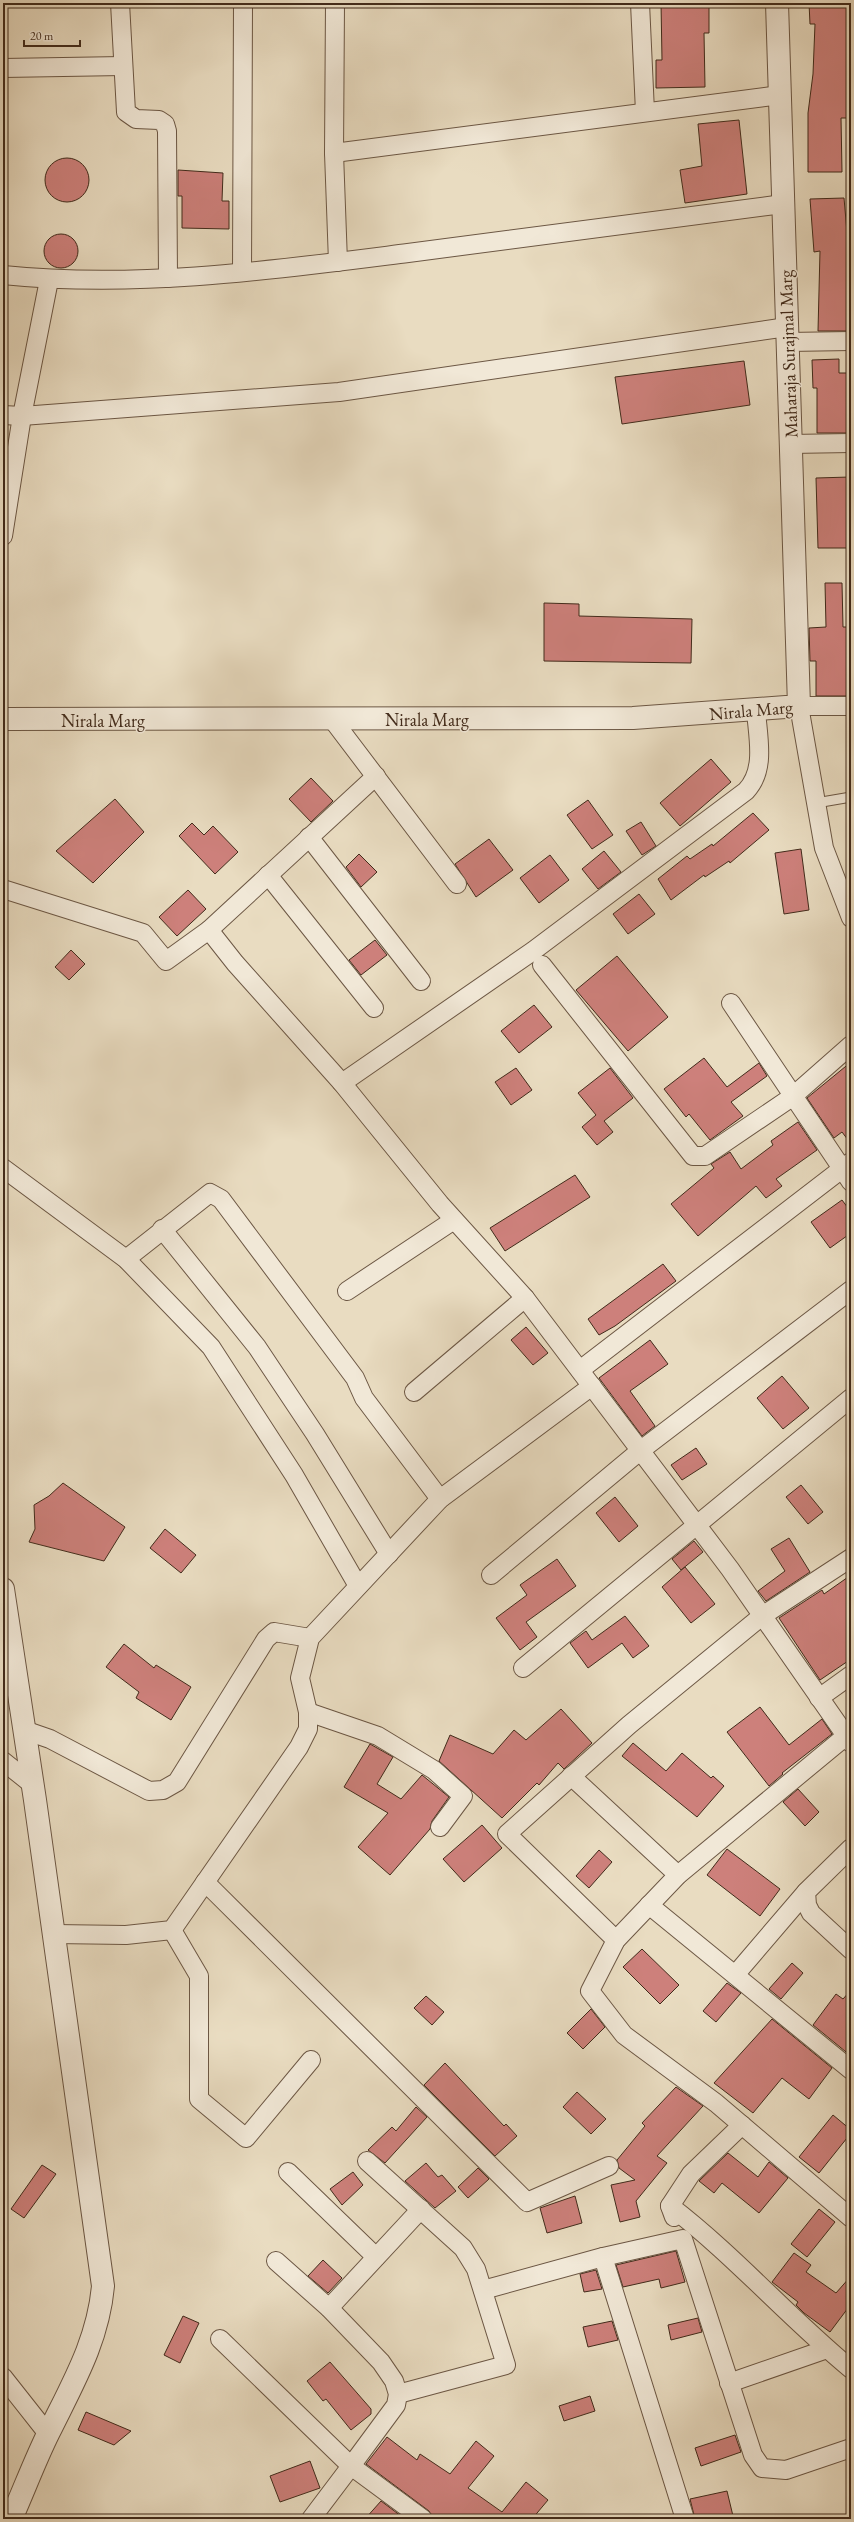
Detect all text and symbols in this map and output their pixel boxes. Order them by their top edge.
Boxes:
scale bar [24,22,80,48]
text: 20 m [30,28,54,44]
street label: Maharaja Surajmal Marg [774,269,802,438]
street label: Nirala Marg [708,695,794,725]
street label: Nirala Marg [385,708,469,731]
street label: Nirala Marg [61,709,145,732]

